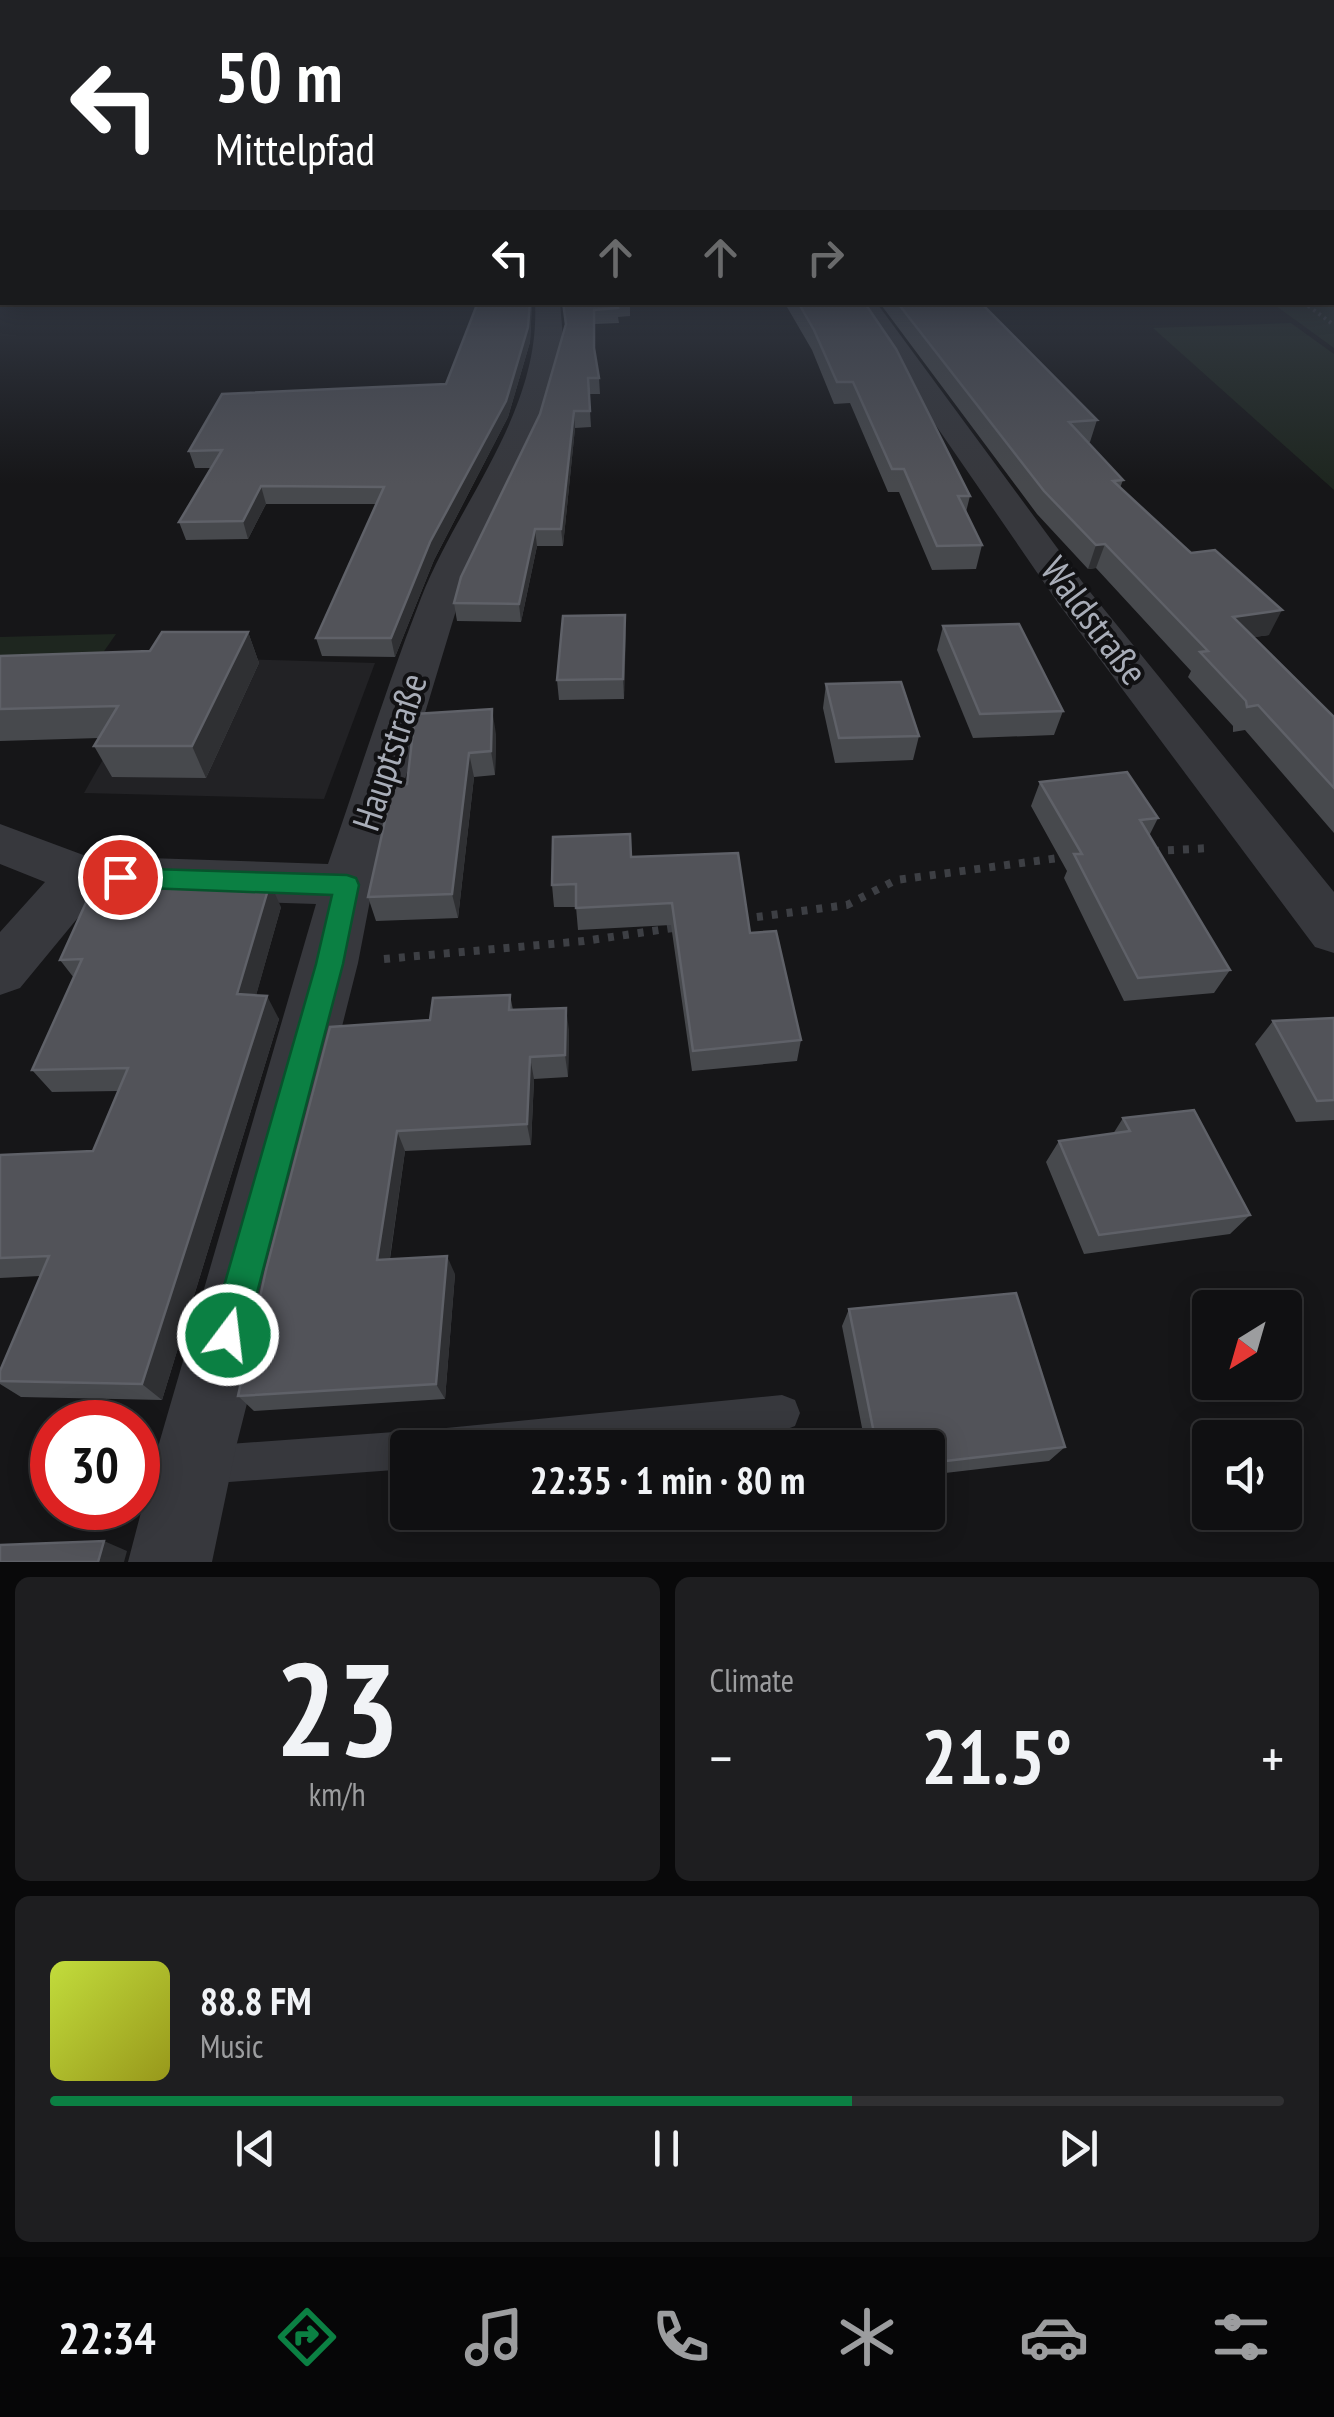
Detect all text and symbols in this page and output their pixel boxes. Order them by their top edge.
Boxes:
text: 50 m [215,31,343,121]
icon: left [50,40,180,170]
text: Mittelpfad [215,119,375,177]
icon: left [483,230,538,285]
icon: ahead [588,230,643,285]
icon: ahead [693,230,748,285]
icon: right [798,230,853,285]
street label: Waldstraße [1031,546,1159,694]
street label: Hauptstraße [340,667,437,836]
pin [78,835,163,920]
icon: arrive [93,850,148,905]
position arrow [176,1283,280,1387]
north arrow [1192,1290,1302,1400]
map controls [1192,1290,1302,1530]
speed limit sign: 30 [30,1400,160,1530]
button: sound [1192,1420,1302,1530]
text: 22:35 · 1 min · 80 m [530,1455,805,1504]
text: 23 [275,1624,399,1792]
text: Climate [710,1659,794,1701]
text: 21.5° [921,1708,1072,1805]
text: − [710,1722,732,1793]
text: + [1261,1722,1284,1793]
text: km/h [309,1773,366,1815]
text: 88.8 FM [200,1976,312,2025]
text: Music [200,2025,263,2067]
icon: previous [228,2121,283,2176]
icon: pause [639,2121,694,2176]
icon: next [1051,2121,1106,2176]
icon: directions [272,2302,342,2372]
icon: music [459,2302,529,2372]
icon: phone [646,2302,716,2372]
icon: climate [832,2302,902,2372]
icon: car [1019,2302,1089,2372]
icon: filters [1206,2302,1276,2372]
text: 22:34 [58,2308,156,2366]

